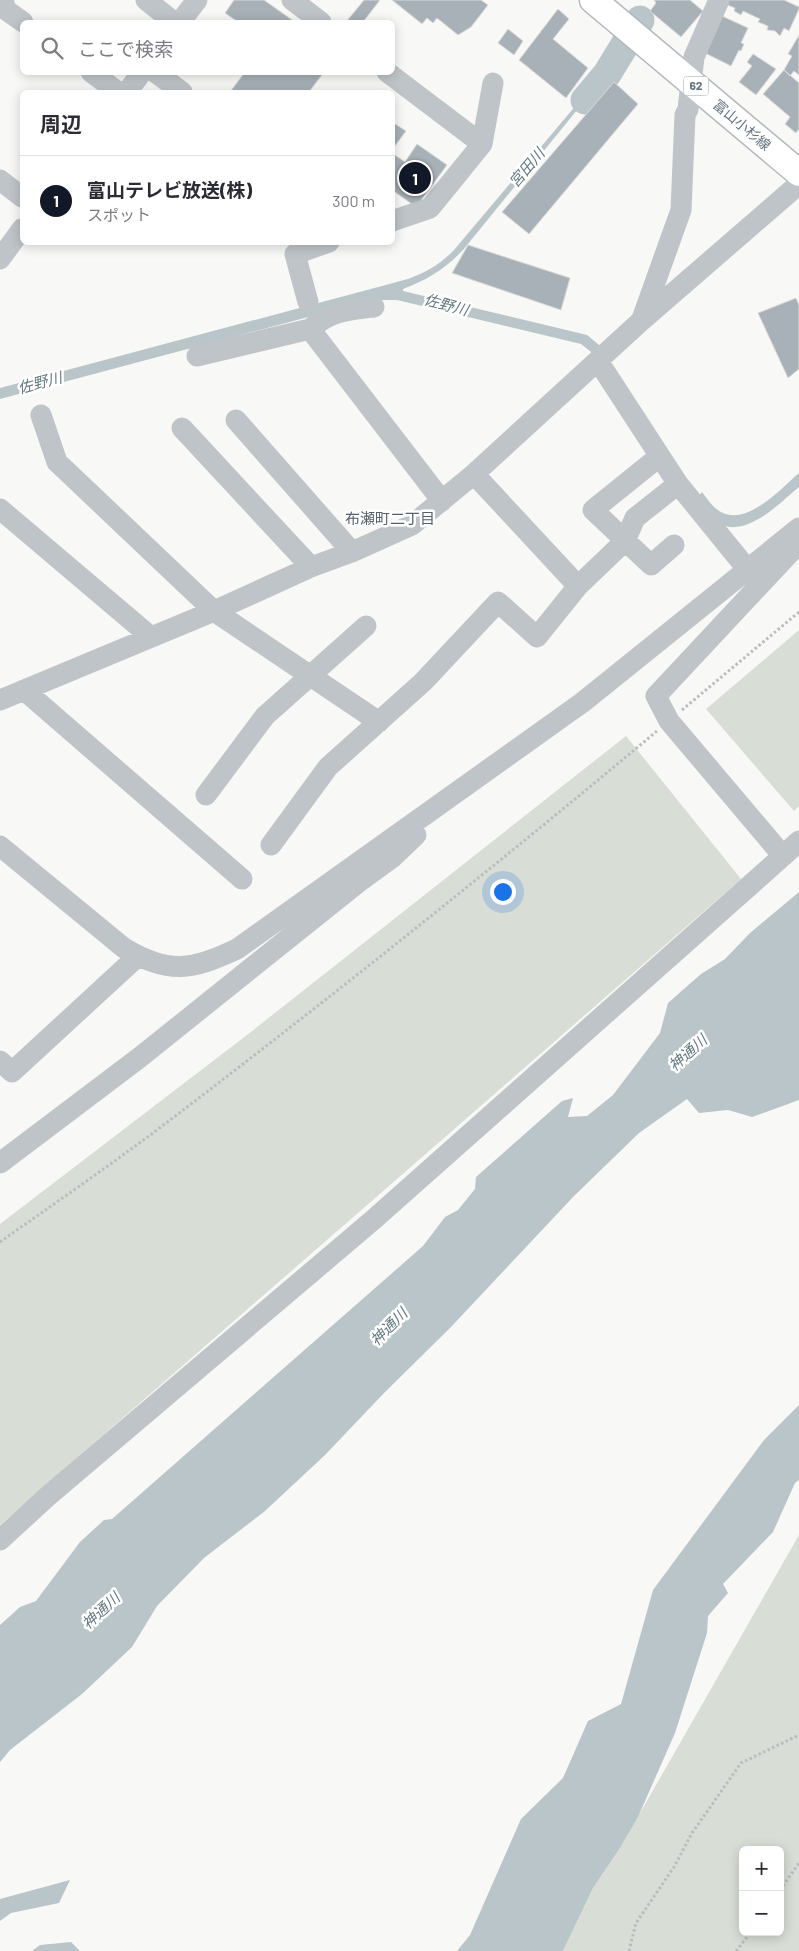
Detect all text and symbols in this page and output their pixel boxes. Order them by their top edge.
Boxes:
search box [20,20,395,75]
icon: search [38,34,66,62]
text: ここで検索 [78,37,173,60]
road number: 62 [684,76,708,95]
street label: 富山小杉線 [710,96,775,154]
text: 周辺 [40,111,82,136]
water label: 宮田川 [505,143,549,190]
pin: 1 [399,159,431,197]
text: 富山テレビ放送(株) [87,178,252,201]
text: 1 [53,191,59,210]
text: 300 m [332,191,375,210]
text: スポット [87,205,151,224]
water label: 佐野川 [422,290,472,319]
water label: 佐野川 [16,367,66,397]
district label: 布瀬町二丁目 [345,509,435,527]
your location [490,879,516,905]
water label: 神通川 [665,1029,712,1074]
water label: 神通川 [366,1303,412,1349]
water label: 神通川 [78,1587,124,1632]
map controls [739,1846,784,1936]
button: + [739,1846,784,1891]
button: − [739,1891,784,1936]

